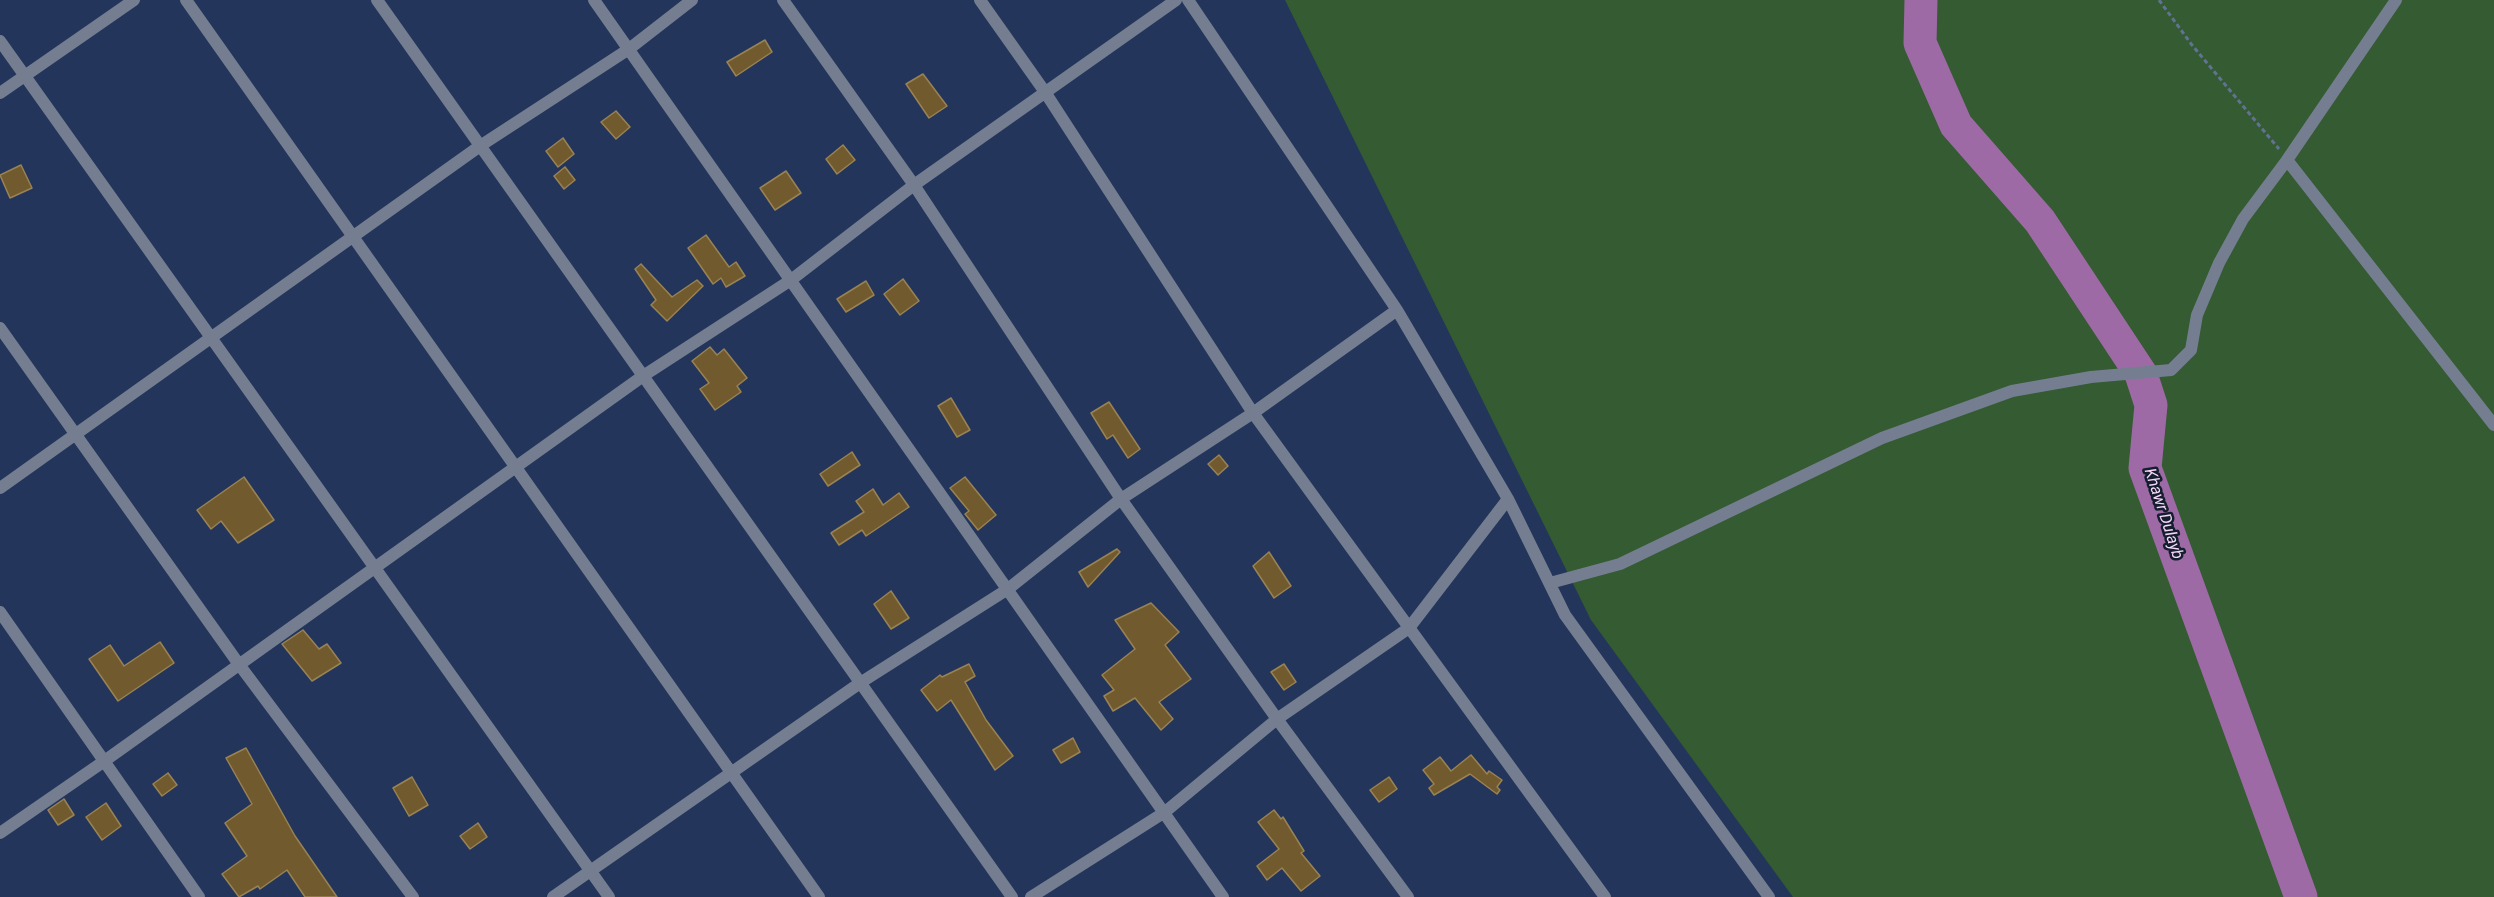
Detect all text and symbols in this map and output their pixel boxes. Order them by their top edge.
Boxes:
water label: Khawr Dulayb [2139,466,2187,562]

